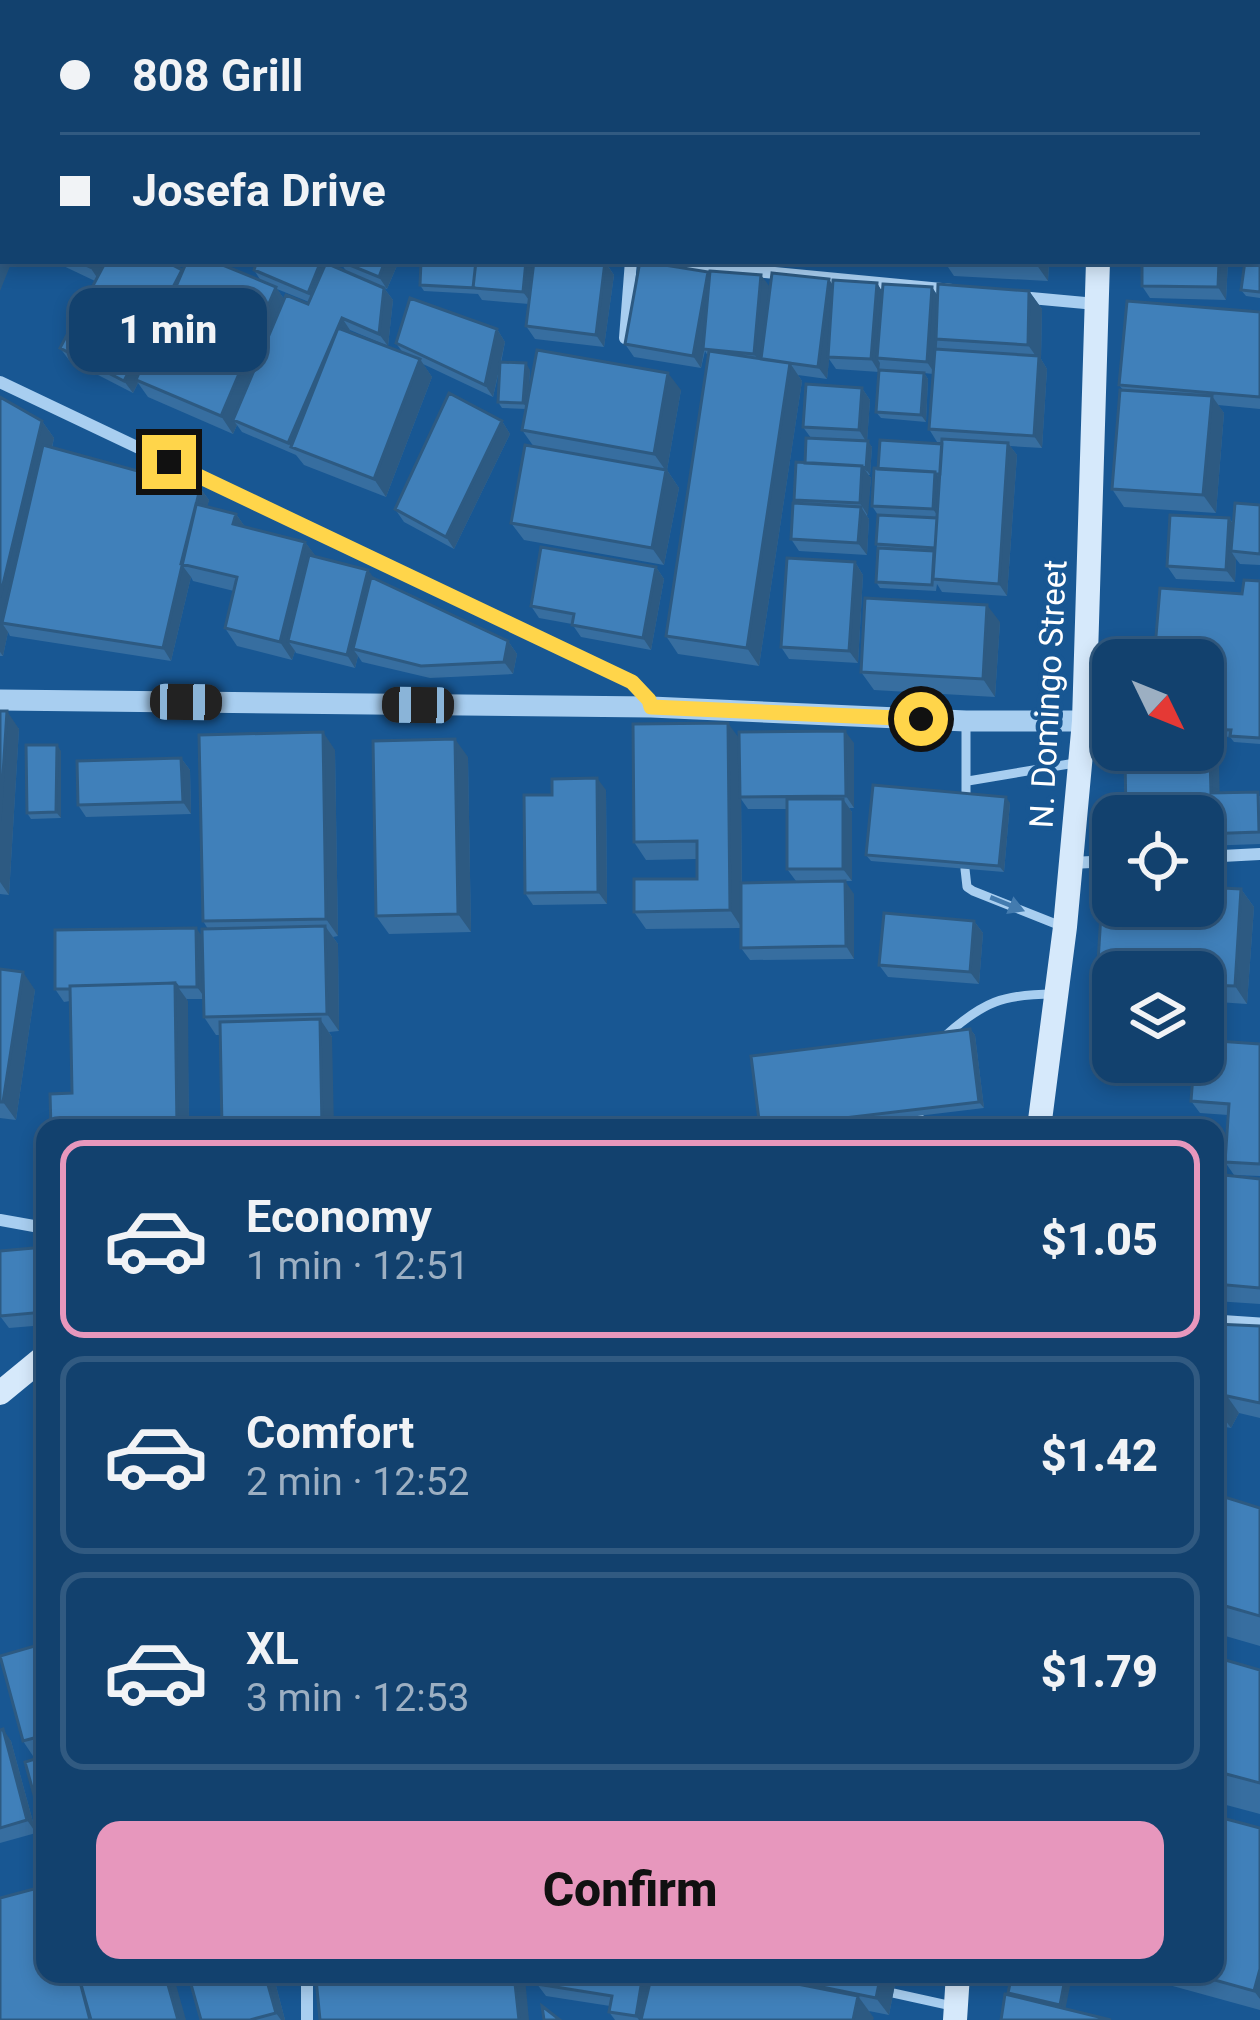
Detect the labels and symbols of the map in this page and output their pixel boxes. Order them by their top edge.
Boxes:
callout: 1 min [70,288,268,372]
route end [142,435,196,489]
street label: N. Domingo Street [1021,559,1075,829]
north arrow [1092,639,1224,771]
car [150,683,222,721]
car [382,686,454,724]
route start [894,692,948,746]
one-way arrow [990,896,1026,915]

